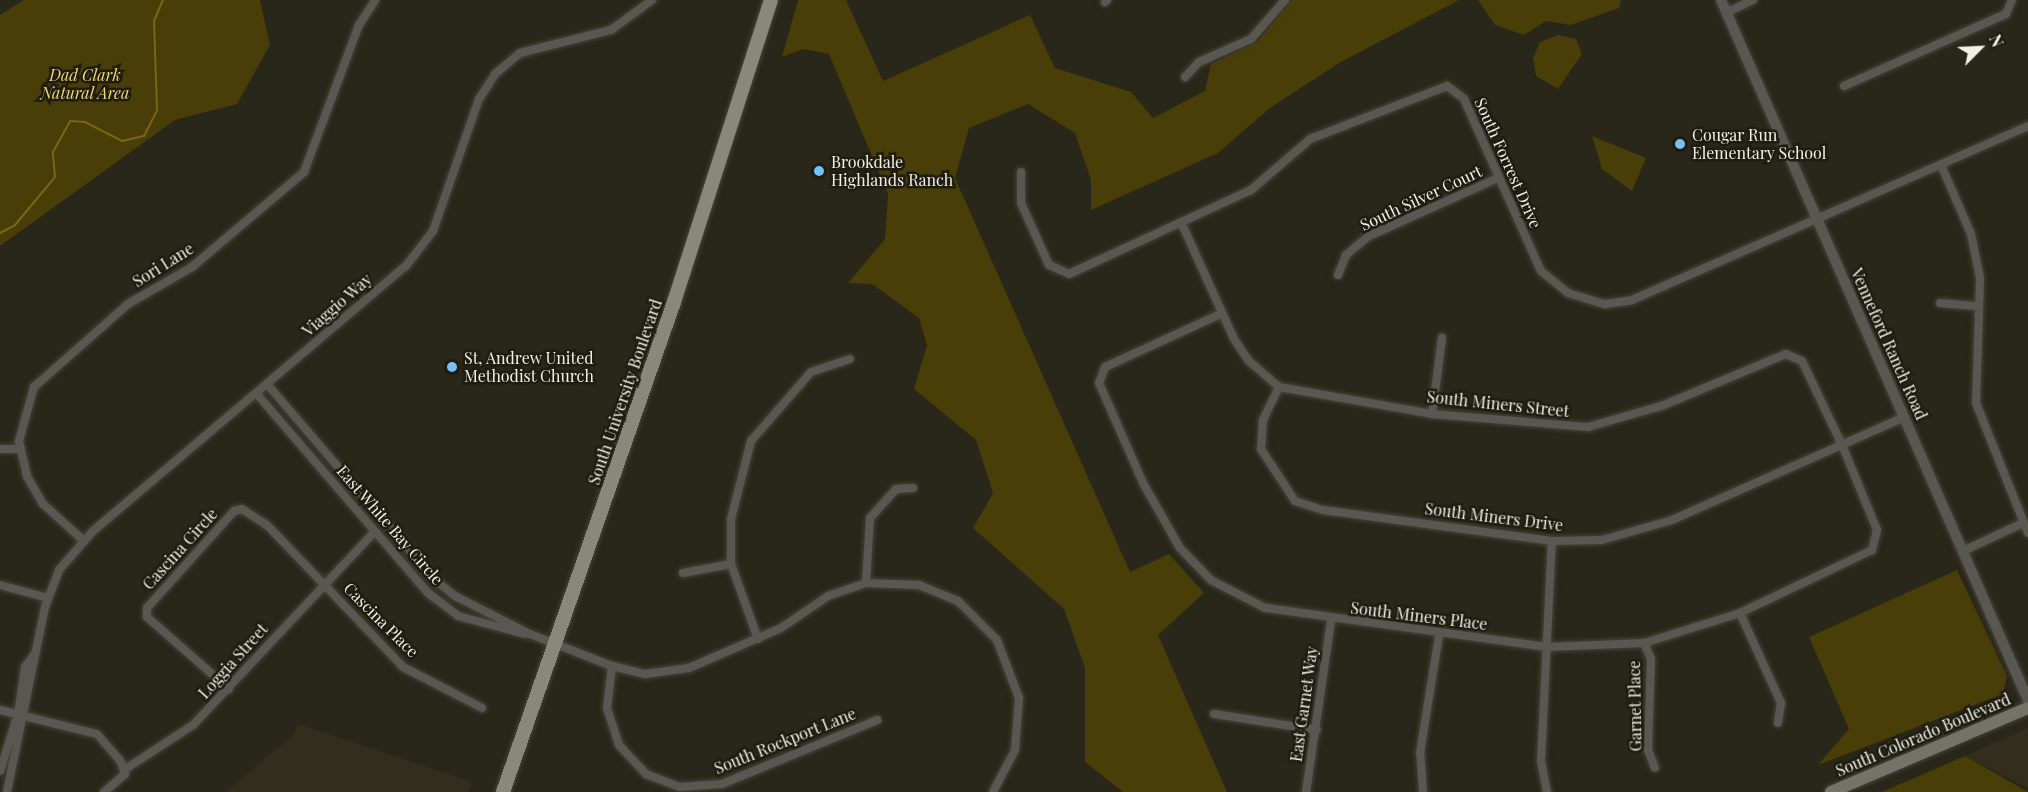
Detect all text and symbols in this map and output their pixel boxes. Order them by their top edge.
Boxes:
north arrow [1950,18,2010,78]
text: N [1985,31,2009,50]
park label: Dad Clark Natural Area [40,65,130,103]
street label: South Forrest Drive [1471,95,1545,231]
place label: Cougar Run Elementary School [1692,125,1827,163]
marker: Cougar Run Elementary School [1673,137,1687,151]
place label: Brookdale Highlands Ranch [831,152,953,190]
street label: South Silver Court [1357,161,1485,235]
marker: Brookdale Highlands Ranch [812,164,826,178]
street label: Sori Lane [129,239,197,291]
street label: Venneford Ranch Road [1847,265,1931,423]
street label: Viaggio Way [298,269,376,341]
street label: South University Boulevard [584,297,666,487]
place label: St, Andrew United Methodist Church [464,348,594,386]
marker: St, Andrew United Methodist Church [445,360,459,374]
street label: South Miners Street [1426,387,1570,421]
street label: East White Bay Circle [332,461,448,589]
street label: South Miners Drive [1424,499,1564,535]
street label: Cascina Circle [138,504,222,594]
street label: Cascina Place [340,579,422,661]
street label: South Miners Place [1349,598,1489,634]
street label: Loggia Street [194,619,272,703]
street label: East Garnet Way [1286,644,1322,764]
street label: Garnet Place [1625,660,1645,752]
street label: South Colorado Boulevard [1833,689,2013,781]
street label: South Rockport Lane [711,704,859,778]

